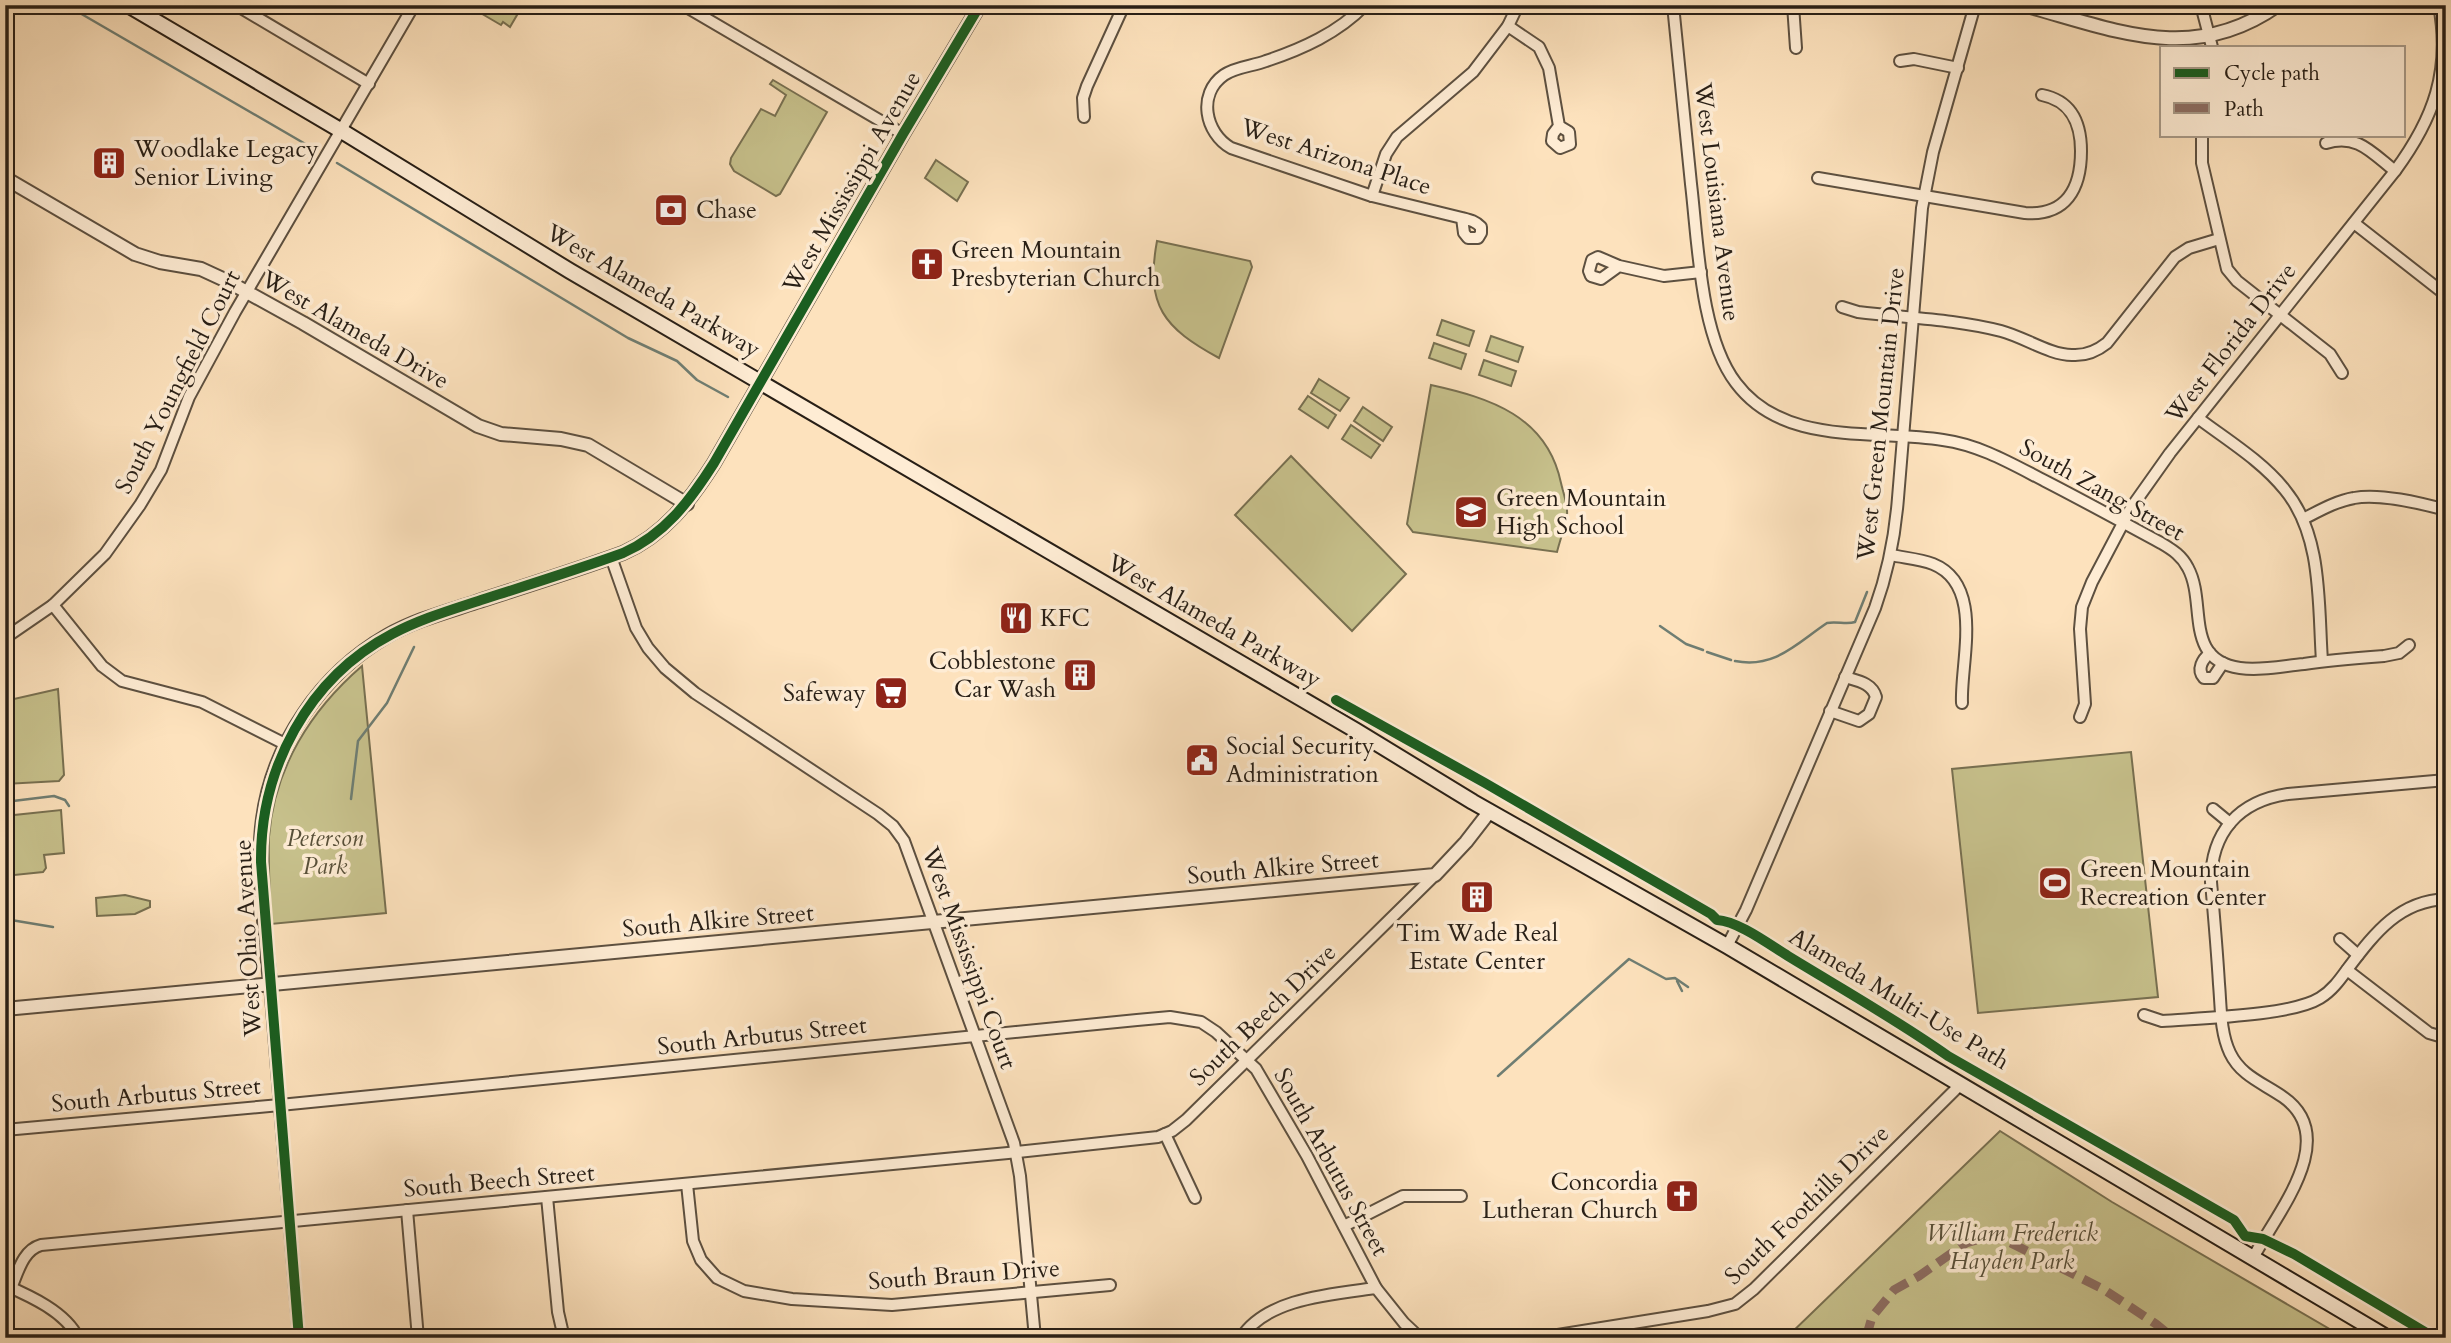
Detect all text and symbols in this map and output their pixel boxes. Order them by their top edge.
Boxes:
legend [2160,46,2406,136]
text: Cycle path [2224,59,2320,88]
street label: West Mississippi Avenue [774,65,929,300]
street label: West Louisiana Avenue [1686,80,1748,323]
text: Path [2224,95,2264,124]
street label: West Arizona Place [1235,110,1436,203]
place label: Woodlake Legacy Senior Living [133,133,319,194]
building icon: Woodlake Legacy Senior Living [90,144,128,182]
bank icon: Chase [652,191,690,229]
place label: Chase [696,194,757,227]
street label: West Alameda Parkway [539,216,766,366]
place label: Green Mountain Presbyterian Church [951,234,1160,295]
church icon: Green Mountain Presbyterian Church [908,245,946,283]
street label: West Florida Drive [2157,256,2304,431]
street label: West Alameda Drive [254,262,455,397]
street label: South Youngfield Court [107,264,249,500]
street label: West Green Mountain Drive [1849,266,1913,563]
street label: South Zang Street [2013,431,2191,549]
place label: Green Mountain High School [1496,482,1667,543]
school or university icon: Green Mountain High School [1452,493,1490,531]
street label: West Alameda Parkway [1100,546,1327,696]
restaurant icon: KFC [997,599,1035,637]
place label: KFC [1040,602,1090,635]
place label: Cobblestone Car Wash [929,645,1056,706]
building icon: Cobblestone Car Wash [1061,656,1099,694]
supermarket icon: Safeway [872,674,910,712]
place label: Safeway [783,677,866,710]
place label: Social Security Administration [1226,730,1379,791]
public building icon: Social Security Administration [1183,741,1221,779]
park label: Peterson Park [287,822,364,883]
street label: West Ohio Avenue [226,839,270,1038]
street label: West Mississippi Court [913,841,1025,1074]
street label: South Alkire Street [1186,843,1380,893]
place label: Green Mountain Recreation Center [2080,853,2266,914]
sports icon: Green Mountain Recreation Center [2036,864,2074,902]
building icon: Tim Wade Real Estate Center [1458,878,1496,916]
street label: South Alkire Street [621,896,815,946]
place label: Tim Wade Real Estate Center [1396,917,1558,978]
street label: Alameda Multi-Use Path [1783,920,2015,1078]
street label: South Beech Drive [1182,936,1344,1094]
street label: South Arbutus Street [656,1009,869,1063]
street label: South Arbutus Street [1266,1062,1397,1262]
street label: South Arbutus Street [50,1069,263,1121]
street label: South Foothills Drive [1717,1118,1897,1292]
street label: South Beech Street [402,1156,596,1206]
place label: Concordia Lutheran Church [1482,1166,1659,1227]
church icon: Concordia Lutheran Church [1663,1177,1701,1215]
park label: William Frederick Hayden Park [1926,1217,2098,1278]
street label: South Braun Drive [867,1252,1061,1298]

